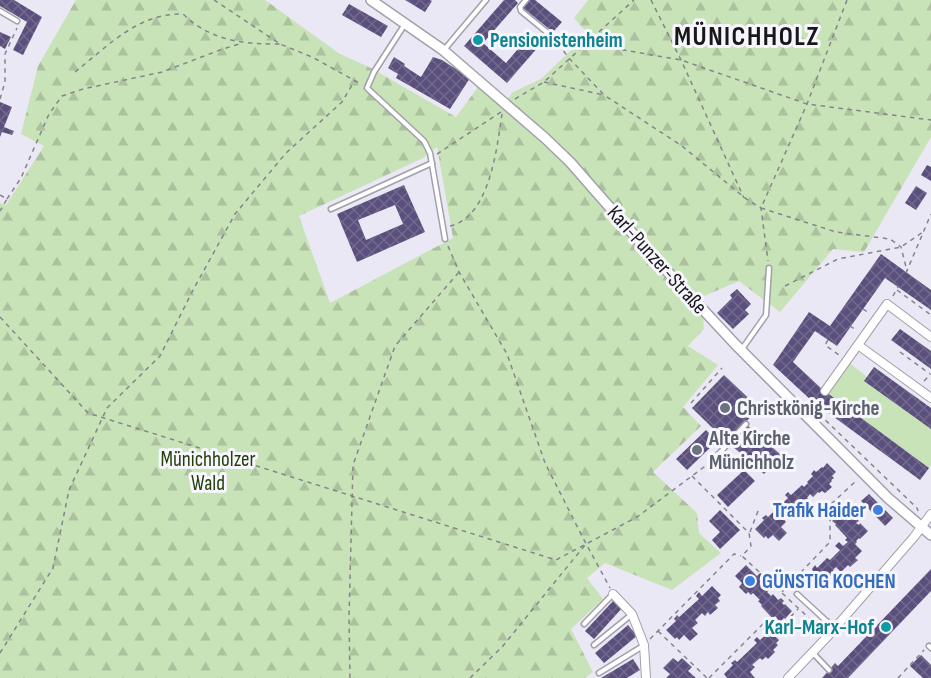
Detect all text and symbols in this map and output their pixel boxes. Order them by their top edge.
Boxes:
district label: MÜNICHHOLZ [674,21,820,53]
place label: Pensionistenheim [490,28,623,53]
marker: Pensionistenheim [471,33,485,47]
street label: Karl-Punzer-Straße [602,201,712,319]
place label: Christkönig-Kirche [737,396,880,421]
marker: Christkönig-Kirche [718,401,732,415]
place label: Alte Kirche Münichholz [708,426,794,475]
marker: Alte Kirche Münichholz [690,443,704,457]
park label: Münichholzer Wald [161,447,255,496]
place label: Trafik Haider [773,498,867,523]
marker: Trafik Haider [871,503,885,517]
place label: GÜNSTIG KOCHEN [762,569,896,594]
marker: GÜNSTIG KOCHEN [743,574,757,588]
place label: Karl-Marx-Hof [764,615,874,640]
marker: Karl-Marx-Hof [879,620,893,634]

